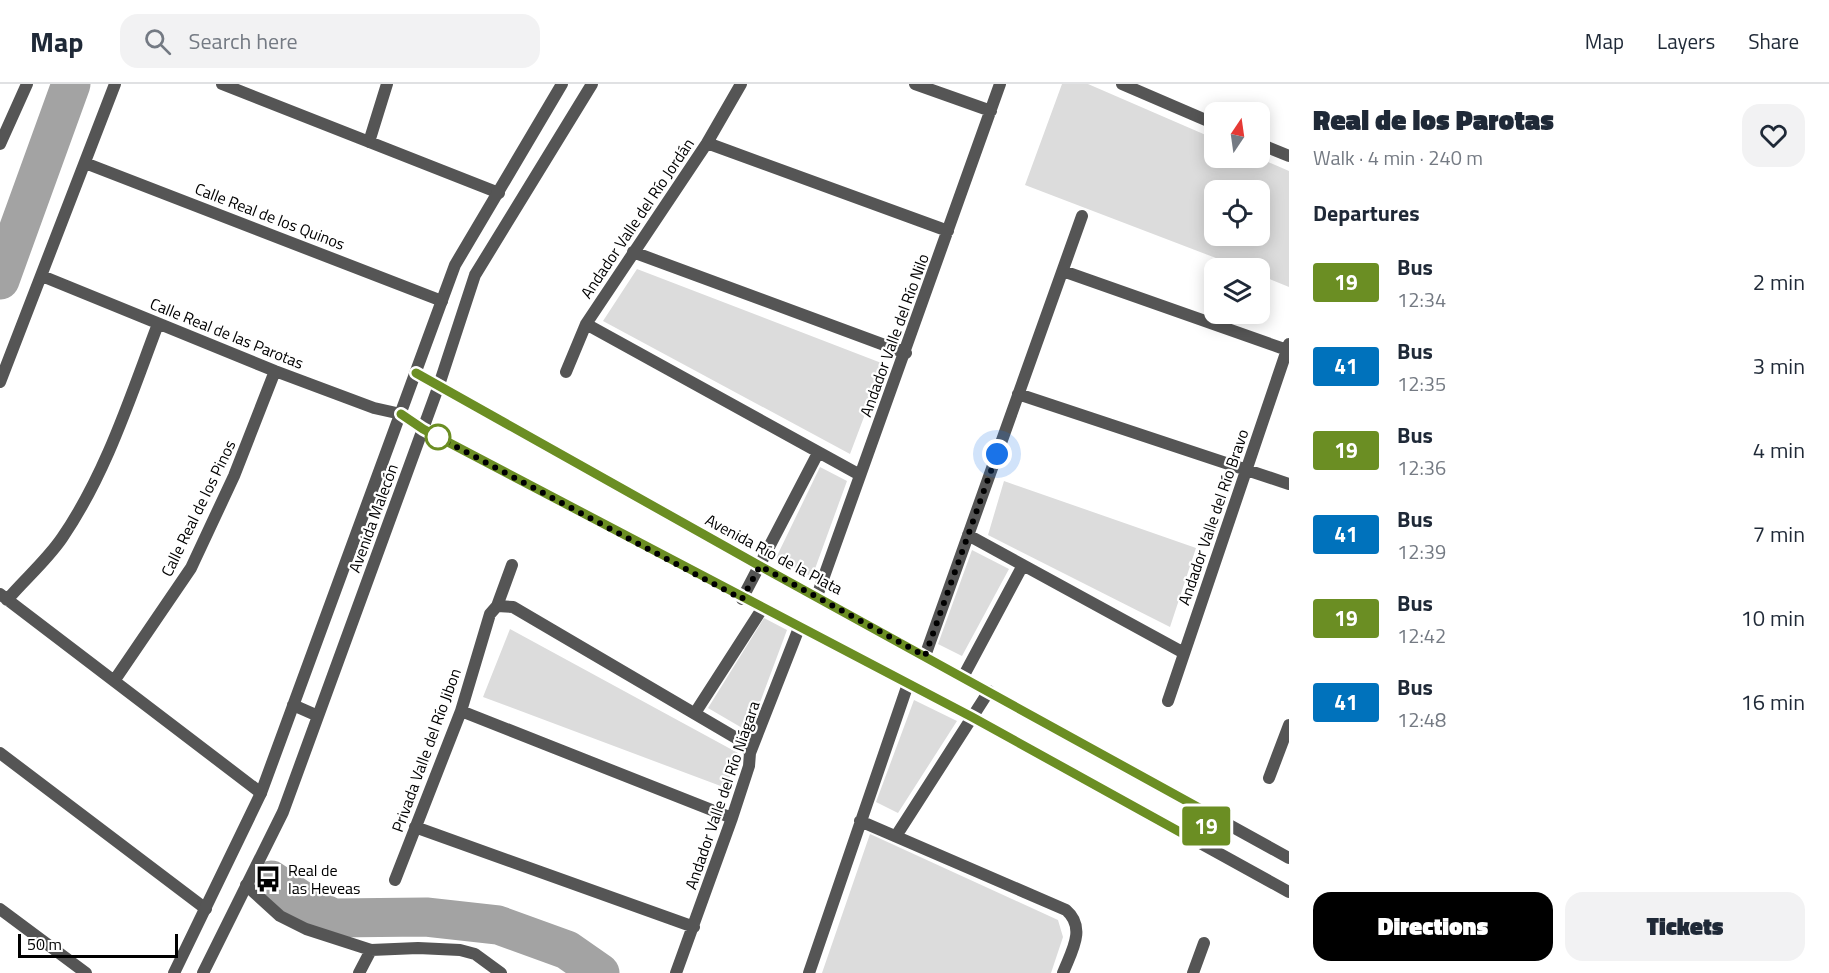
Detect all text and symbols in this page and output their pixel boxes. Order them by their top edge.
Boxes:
search box [120,14,540,68]
text: Map [30,20,84,63]
text: Search here [189,24,298,58]
icon: search [141,25,174,58]
text: Map [1585,25,1624,57]
text: Layers [1657,25,1715,57]
text: Share [1748,25,1799,57]
text: Real de los Parotas [1313,98,1554,141]
north arrow [1204,102,1270,168]
map controls [1204,102,1270,324]
button: heart [1742,104,1805,167]
street label: Andador Valle del Río Jordán [574,133,700,303]
text: Walk · 4 min · 240 m [1313,142,1483,173]
street label: Calle Real de los Quinos [192,176,348,256]
button: locate [1204,180,1270,246]
text: Departures [1313,196,1420,230]
street label: Andador Valle del Río Nilo [853,250,935,420]
text: Bus [1397,250,1433,284]
button: layers [1204,258,1270,324]
text: 2 min [1753,265,1805,299]
text: 19 [1334,266,1358,298]
text: 12:34 [1397,284,1446,315]
street label: Calle Real de las Parotas [147,291,307,375]
text: Bus [1397,334,1433,368]
text: 3 min [1753,349,1805,383]
text: 41 [1334,350,1358,382]
text: 12:35 [1397,368,1446,399]
text: Bus [1397,418,1433,452]
unlabelled marker [425,424,451,450]
street label: Andador Valle del Río Bravo [1172,426,1254,608]
text: 4 min [1753,433,1805,467]
text: 19 [1334,434,1358,466]
street label: Calle Real de los Pinos [154,436,242,580]
your location [982,439,1012,469]
text: 12:36 [1397,452,1446,483]
street label: Avenida Malecón [342,460,404,576]
text: Bus [1397,502,1433,536]
street label: Avenida Río de la Plata [701,508,847,600]
text: 7 min [1753,517,1805,551]
text: 41 [1334,518,1358,550]
text: 12:39 [1397,536,1446,567]
text: Bus [1397,586,1433,620]
text: 10 min [1740,601,1805,635]
text: 19 [1334,602,1358,634]
text: 12:42 [1397,620,1446,651]
street label: Privada Valle del Río Jibon [385,665,467,835]
text: Bus [1397,670,1433,704]
text: 16 min [1740,685,1805,719]
text: 41 [1334,686,1358,718]
street label: Andador Valle del Río Niágara [678,698,766,892]
text: 12:48 [1397,704,1446,735]
line badge: 19 [1179,806,1233,846]
text: 19 [1194,810,1218,842]
place label: Real de las Heveas [288,858,360,900]
bus stop icon: Real de las Heveas [253,864,283,894]
button: Directions [1313,892,1553,961]
button: Tickets [1565,892,1805,961]
scale bar [18,931,178,958]
text: 50 m [27,932,62,956]

